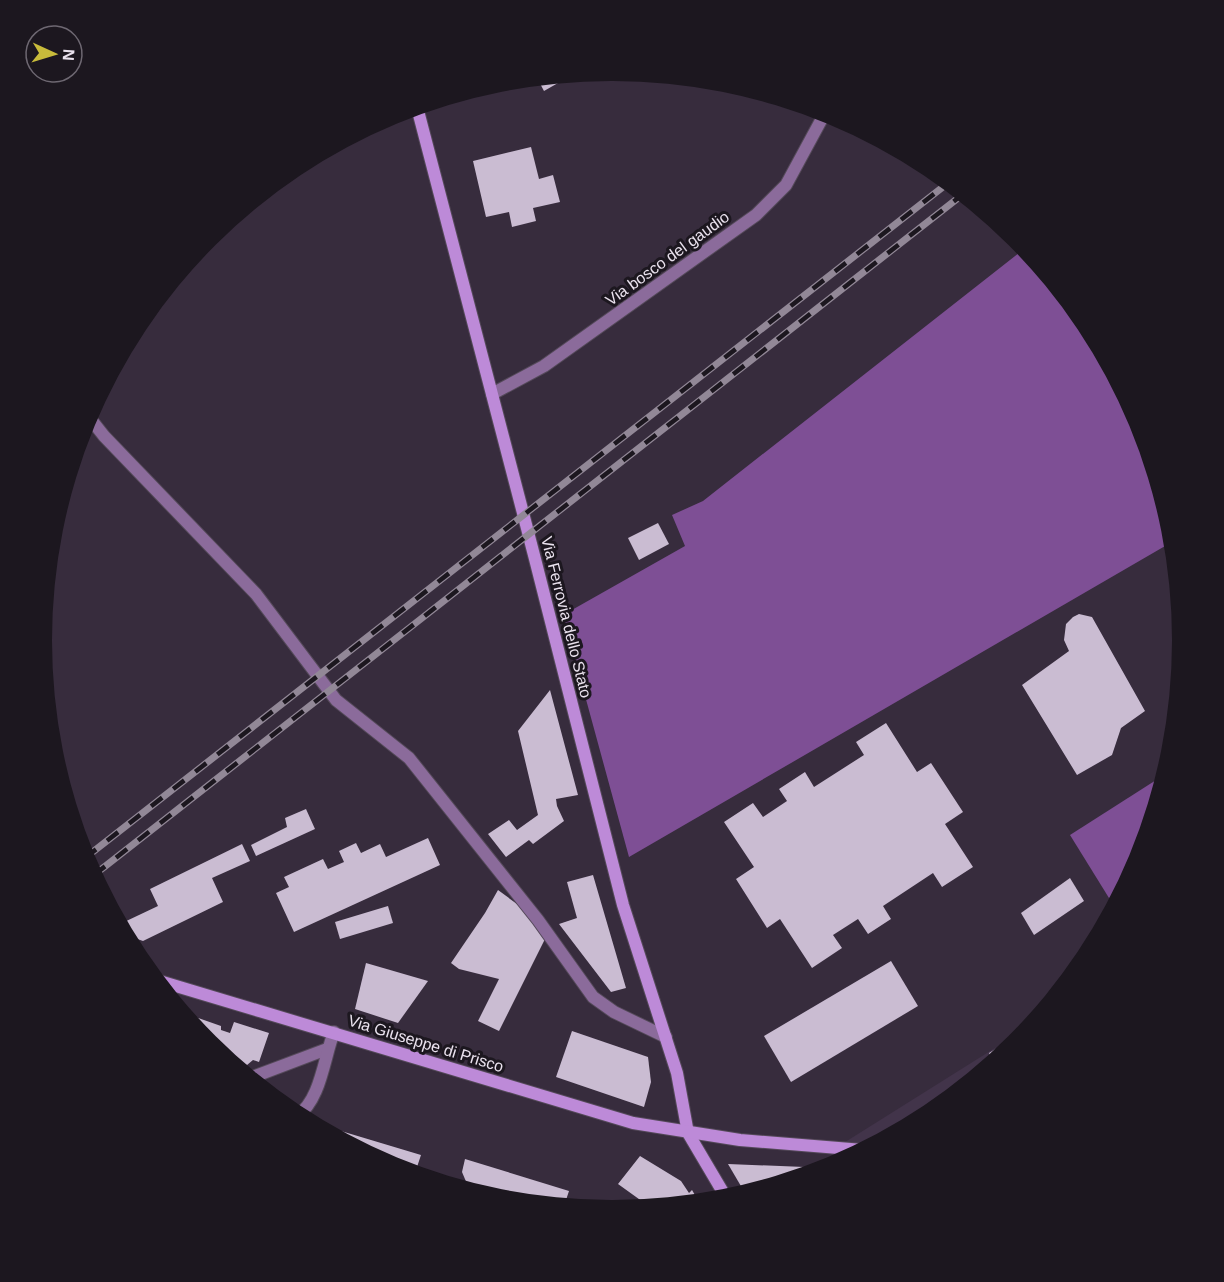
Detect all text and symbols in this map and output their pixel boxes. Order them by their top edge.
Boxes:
north arrow [24,24,84,84]
text: N [60,49,77,61]
street label: Via bosco del gaudio [602,208,732,309]
street label: Via Ferrovia dello Stato [538,535,595,700]
street label: Via Giuseppe di Prisco [346,1012,506,1075]

